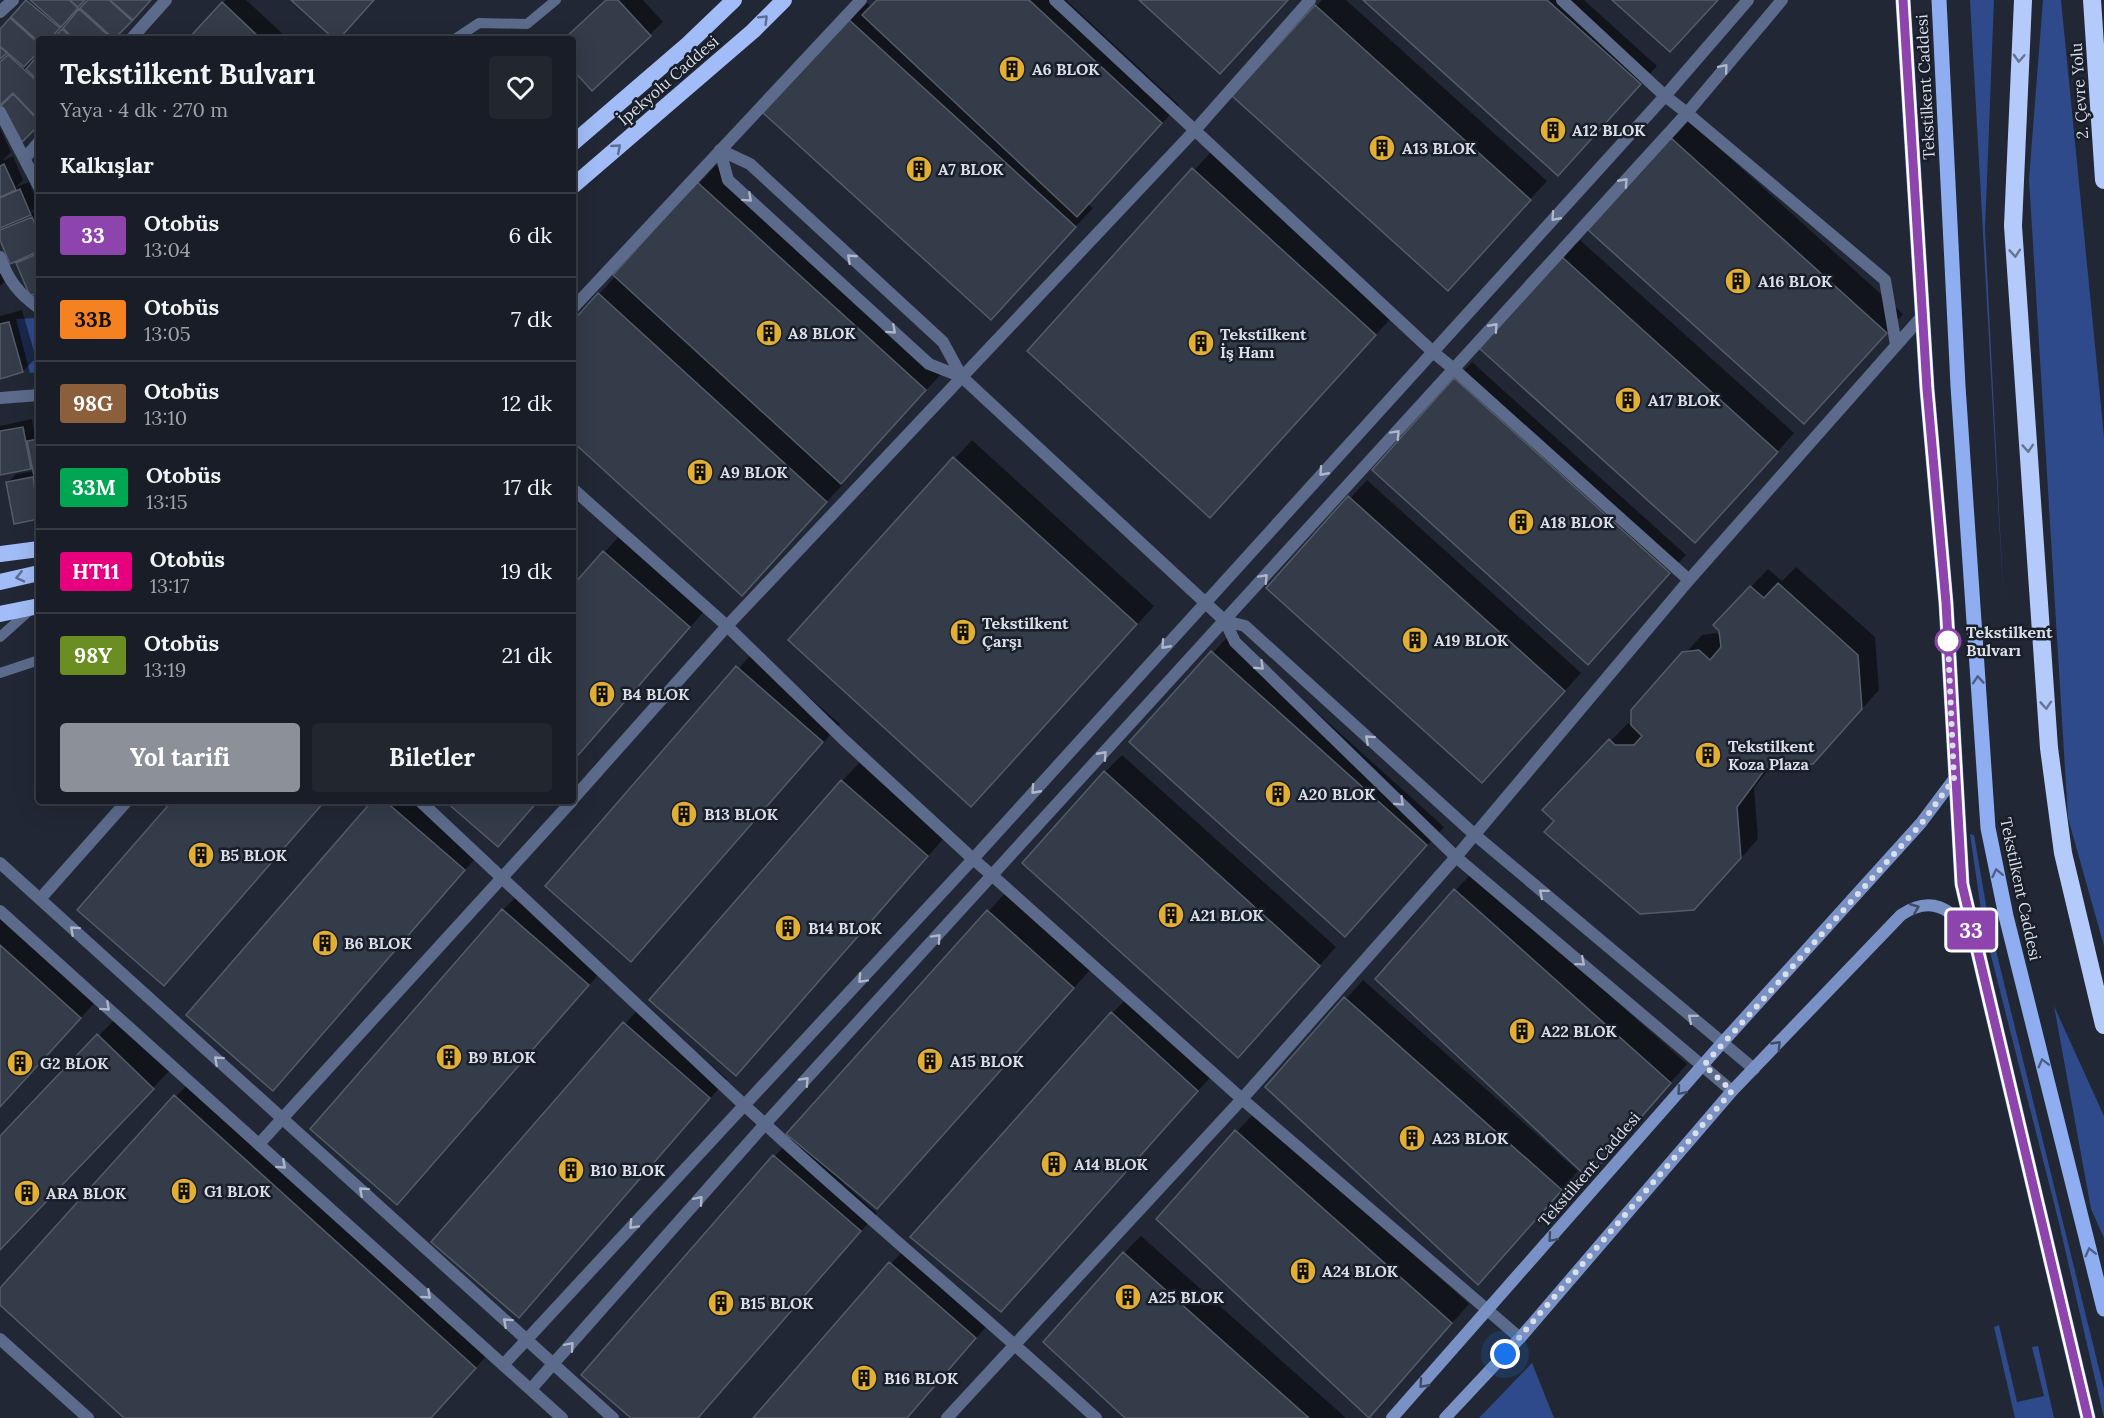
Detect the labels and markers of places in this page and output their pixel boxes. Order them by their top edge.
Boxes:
building icon: A6 BLOK [997,54,1027,84]
place label: A6 BLOK [1032,59,1100,79]
building icon: A12 BLOK [1538,115,1568,145]
place label: A12 BLOK [1572,120,1646,140]
building icon: A13 BLOK [1367,133,1397,163]
place label: A13 BLOK [1402,138,1477,158]
building icon: A7 BLOK [904,154,934,184]
place label: A7 BLOK [938,159,1004,179]
building icon: A16 BLOK [1723,266,1753,296]
place label: A16 BLOK [1758,271,1833,291]
building icon: A8 BLOK [754,318,784,348]
place label: A8 BLOK [788,323,856,343]
place label: Tekstilkent İş Hanı [1220,324,1307,362]
building icon: Tekstilkent İş Hanı [1186,328,1216,358]
building icon: A17 BLOK [1613,385,1643,415]
place label: A17 BLOK [1648,390,1721,410]
building icon: A9 BLOK [685,457,715,487]
place label: A9 BLOK [720,462,788,482]
building icon: A18 BLOK [1506,507,1536,537]
place label: A18 BLOK [1540,512,1615,532]
place label: Tekstilkent Çarşı [982,613,1069,651]
building icon: Tekstilkent Çarşı [948,617,978,647]
place label: Tekstilkent Bulvarı [1966,622,2053,660]
building icon: A19 BLOK [1400,625,1430,655]
marker: Tekstilkent Bulvarı [1935,628,1961,654]
place label: A19 BLOK [1434,630,1509,650]
building icon: B4 BLOK [587,679,617,709]
place label: B4 BLOK [622,684,690,704]
place label: Tekstilkent Koza Plaza [1728,736,1815,774]
building icon: Tekstilkent Koza Plaza [1693,740,1723,770]
building icon: A20 BLOK [1263,779,1293,809]
place label: A20 BLOK [1298,784,1376,804]
building icon: B13 BLOK [669,799,699,829]
place label: B13 BLOK [704,804,778,824]
building icon: B5 BLOK [186,840,216,870]
place label: B5 BLOK [220,845,288,865]
building icon: A21 BLOK [1156,900,1186,930]
place label: A21 BLOK [1190,905,1264,925]
building icon: B14 BLOK [773,913,803,943]
place label: B14 BLOK [808,918,882,938]
building icon: B6 BLOK [310,928,340,958]
place label: B6 BLOK [344,933,412,953]
building icon: A22 BLOK [1507,1016,1537,1046]
place label: A22 BLOK [1541,1021,1617,1041]
building icon: B9 BLOK [434,1042,464,1072]
building icon: A15 BLOK [915,1046,945,1076]
place label: B9 BLOK [468,1047,536,1067]
building icon: G2 BLOK [5,1048,35,1078]
place label: A15 BLOK [950,1051,1024,1071]
place label: G2 BLOK [40,1053,109,1073]
building icon: A23 BLOK [1397,1123,1427,1153]
place label: A23 BLOK [1432,1128,1509,1148]
building icon: A14 BLOK [1039,1149,1069,1179]
place label: A14 BLOK [1074,1154,1148,1174]
building icon: B10 BLOK [556,1155,586,1185]
place label: B10 BLOK [590,1160,666,1180]
building icon: G1 BLOK [169,1176,199,1206]
building icon: ARA BLOK [12,1178,42,1208]
place label: G1 BLOK [204,1181,271,1201]
place label: ARA BLOK [46,1183,127,1203]
building icon: A24 BLOK [1288,1256,1318,1286]
place label: A24 BLOK [1322,1261,1398,1281]
building icon: A25 BLOK [1113,1282,1143,1312]
place label: A25 BLOK [1148,1287,1224,1307]
building icon: B15 BLOK [706,1288,736,1318]
place label: B15 BLOK [740,1293,814,1313]
building icon: B16 BLOK [849,1363,879,1393]
place label: B16 BLOK [884,1368,959,1388]

